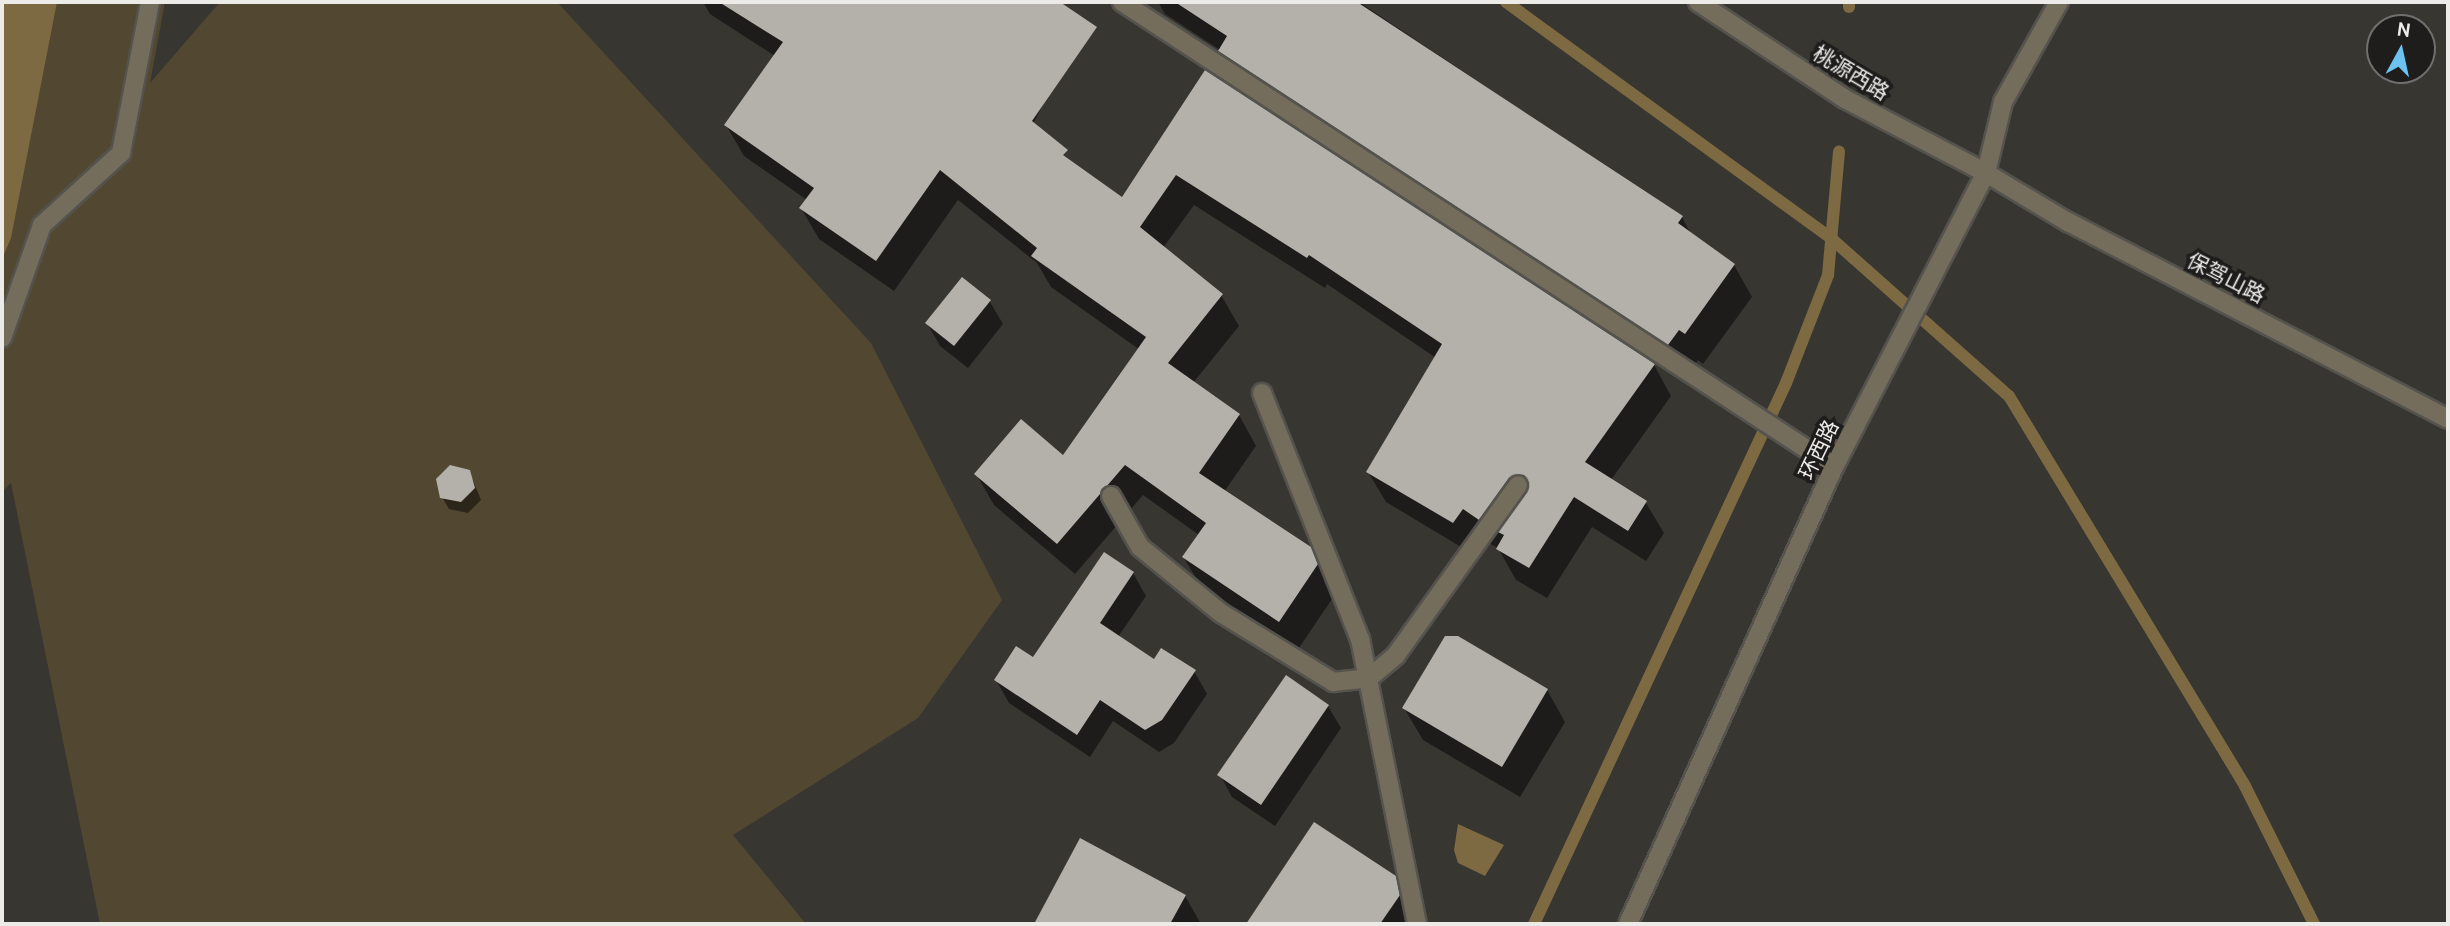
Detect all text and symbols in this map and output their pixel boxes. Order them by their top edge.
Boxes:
north arrow [2366,14,2436,84]
text: N [2395,17,2412,42]
street label: 桃源西路 [1809,41,1893,105]
street label: 保驾山路 [2183,248,2269,308]
street label: 环西路 [1794,416,1844,484]

